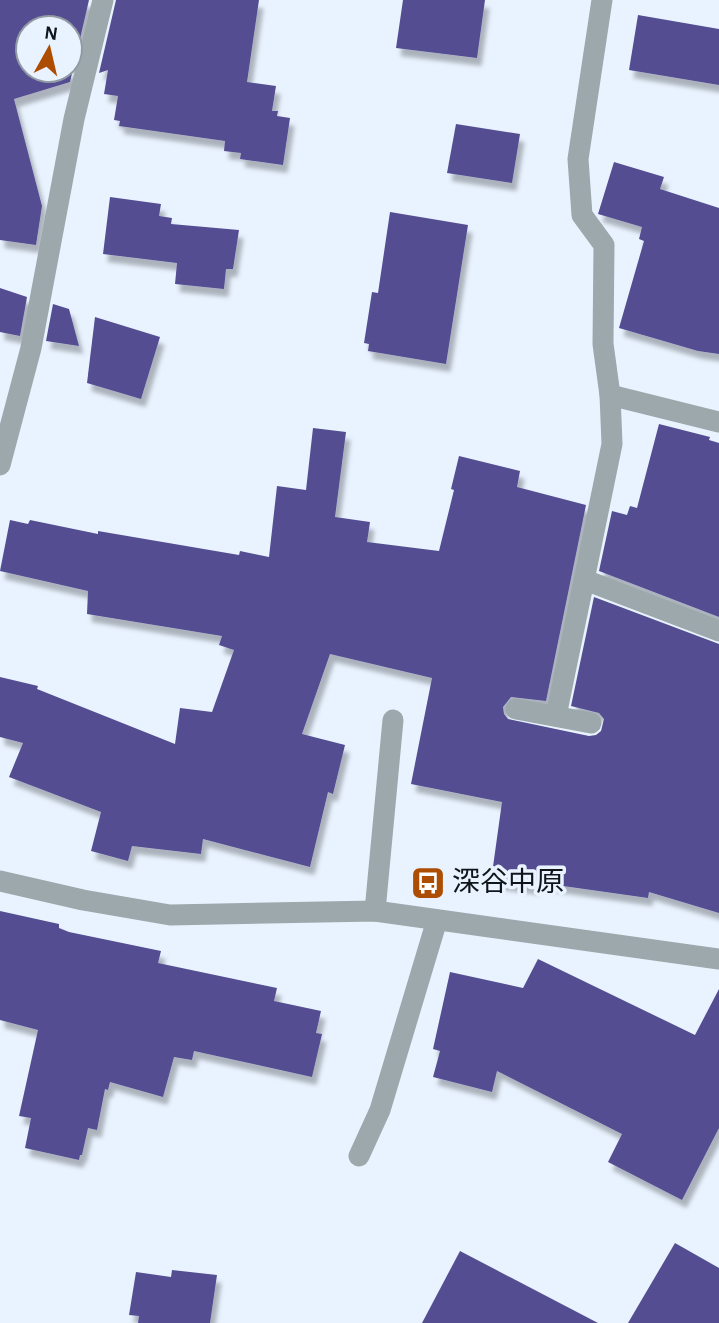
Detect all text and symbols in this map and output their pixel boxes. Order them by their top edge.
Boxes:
north arrow [14,14,84,84]
text: N [43,23,59,44]
bus stop icon: 深谷中原 [409,864,447,902]
place label: 深谷中原 [452,867,564,897]

